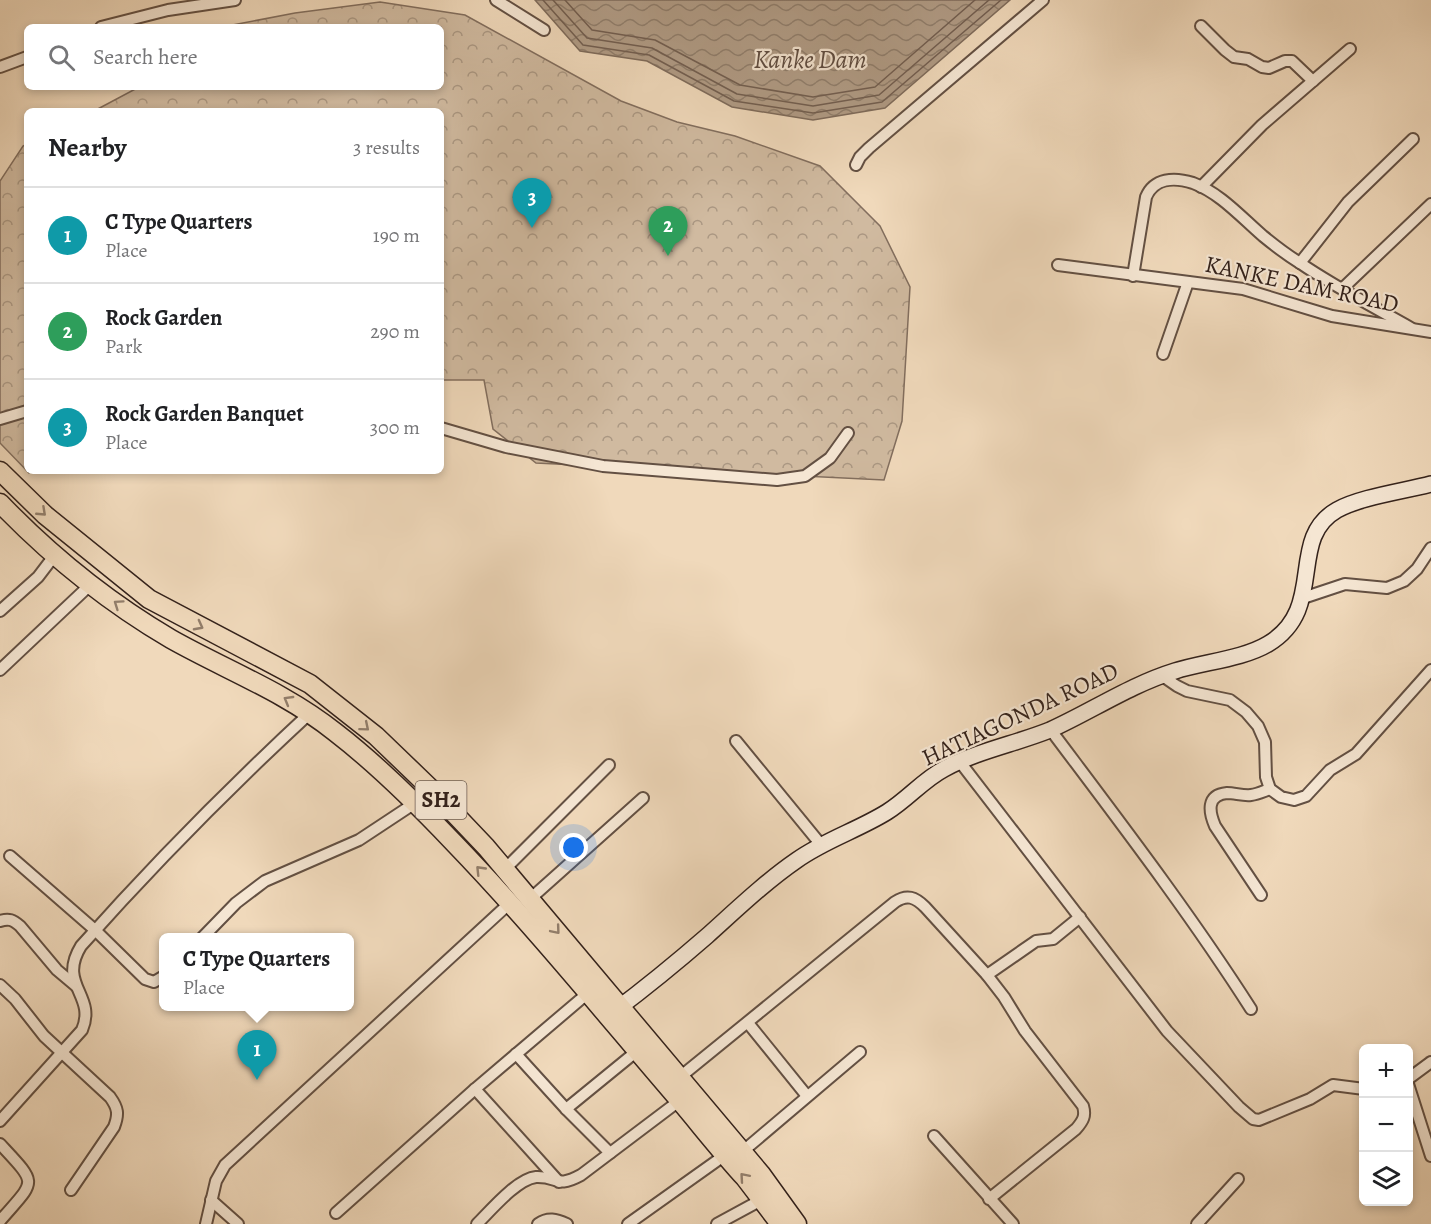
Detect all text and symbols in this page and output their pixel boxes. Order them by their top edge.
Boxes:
search box [24,24,444,90]
icon: search [45,41,78,74]
text: Search here [93,42,198,72]
water label: Kanke Dam [753,42,867,77]
text: Nearby [48,130,127,165]
text: 3 results [353,134,420,161]
pin: 3 [512,178,552,228]
pin: 2 [648,206,688,256]
text: C Type Quarters [105,207,253,237]
text: 1 [64,222,71,249]
text: 190 m [373,222,420,249]
text: Place [105,237,147,264]
street label: KANKE DAM ROAD [1202,248,1402,320]
text: Rock Garden [105,303,222,333]
text: 2 [63,318,72,345]
text: 290 m [370,318,420,345]
text: Park [105,333,143,360]
text: Rock Garden Banquet [105,399,304,429]
text: 3 [63,414,72,441]
text: 300 m [370,414,420,441]
text: Place [105,429,147,456]
one-way arrow [35,505,46,516]
one-way arrow [114,600,125,611]
one-way arrow [193,619,204,630]
street label: HATIAGONDA ROAD [916,654,1124,774]
one-way arrow [284,696,294,707]
one-way arrow [358,719,369,730]
road number: SH2 [416,781,466,819]
your location [559,833,588,862]
one-way arrow [477,867,488,878]
one-way arrow [549,923,560,934]
popup [159,933,354,1011]
text: C Type Quarters [183,944,330,974]
text: Place [183,974,225,1001]
pin: 1 [238,1030,276,1080]
map controls [1359,1044,1413,1206]
button: + [1359,1044,1413,1098]
button: − [1359,1098,1413,1152]
button: layers [1359,1152,1413,1206]
one-way arrow [741,1173,752,1184]

